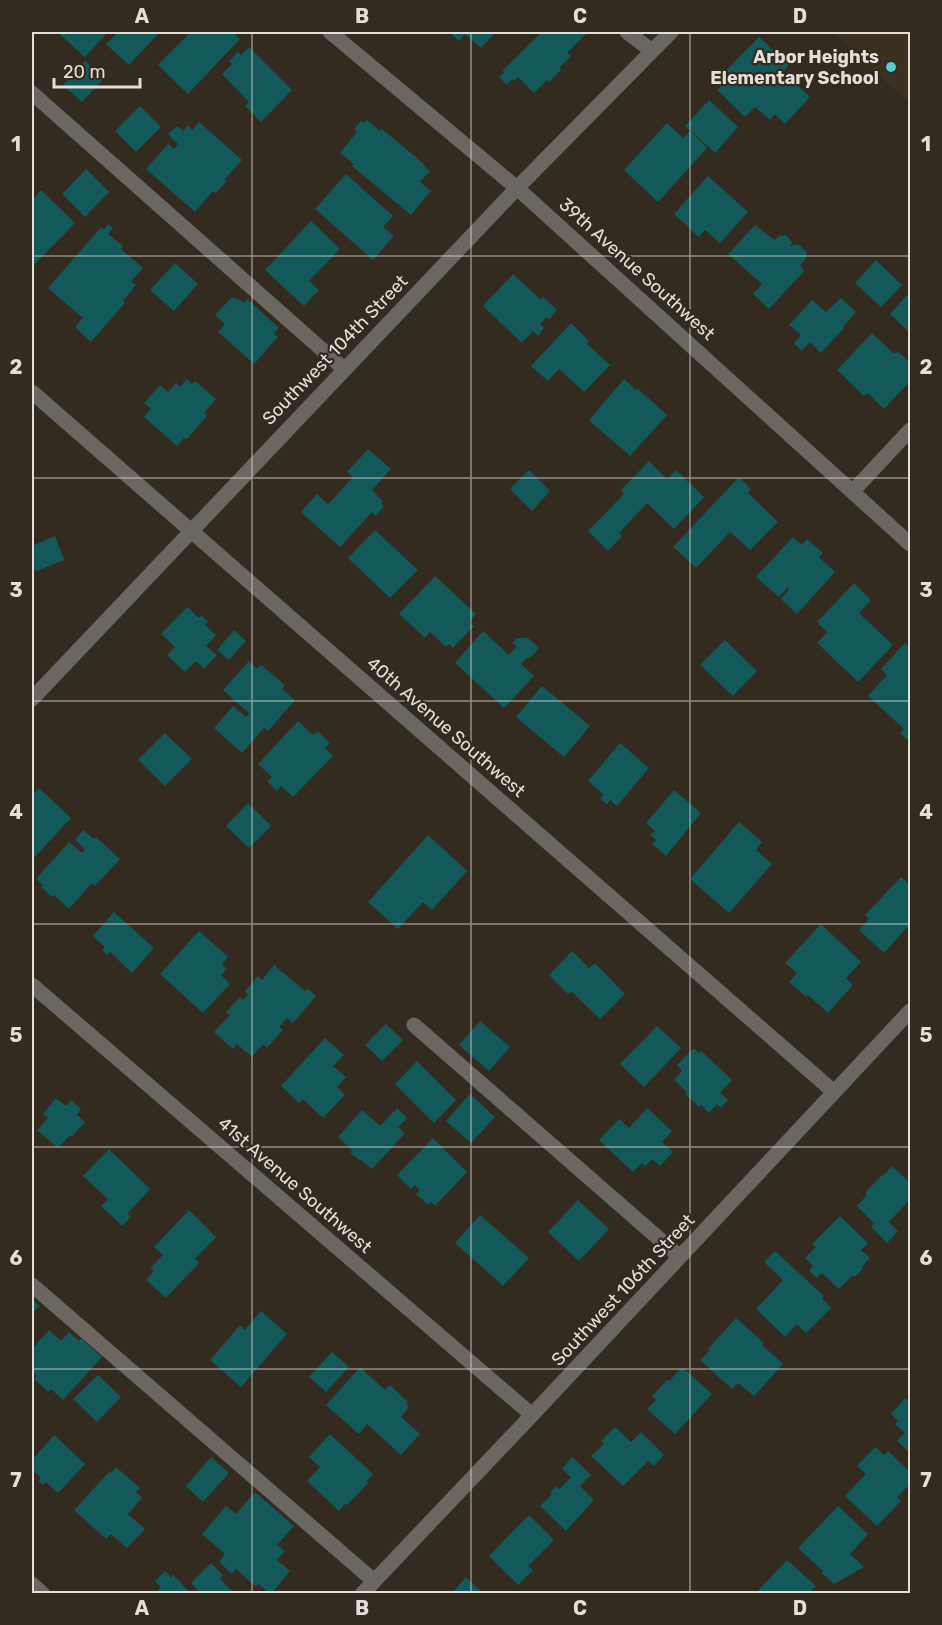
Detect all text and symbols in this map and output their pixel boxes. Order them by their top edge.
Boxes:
text: A [135,4,150,28]
text: B [355,4,369,28]
text: C [573,4,587,28]
text: D [793,4,807,28]
place label: Arbor Heights Elementary School [710,46,879,89]
scale bar [54,51,140,89]
marker: Arbor Heights Elementary School [884,60,898,74]
text: 20 m [63,61,105,83]
text: 1 [11,132,21,156]
text: 1 [921,132,931,156]
street label: 39th Avenue Southwest [555,193,719,345]
street label: Southwest 104th Street [258,270,412,430]
text: 2 [10,355,23,379]
text: 2 [920,355,933,379]
text: 3 [9,578,23,602]
text: 3 [919,578,933,602]
street label: 40th Avenue Southwest [362,652,530,802]
text: 4 [9,800,23,824]
text: 4 [919,800,933,824]
text: 5 [10,1023,23,1047]
text: 5 [920,1023,933,1047]
street label: 41st Avenue Southwest [214,1112,376,1258]
street label: Southwest 106th Street [547,1210,699,1370]
text: 6 [9,1246,23,1270]
text: 6 [919,1246,933,1270]
text: 7 [10,1468,22,1492]
text: 7 [920,1468,932,1492]
text: A [135,1596,150,1620]
text: B [355,1596,369,1620]
text: C [573,1596,587,1620]
text: D [793,1596,807,1620]

